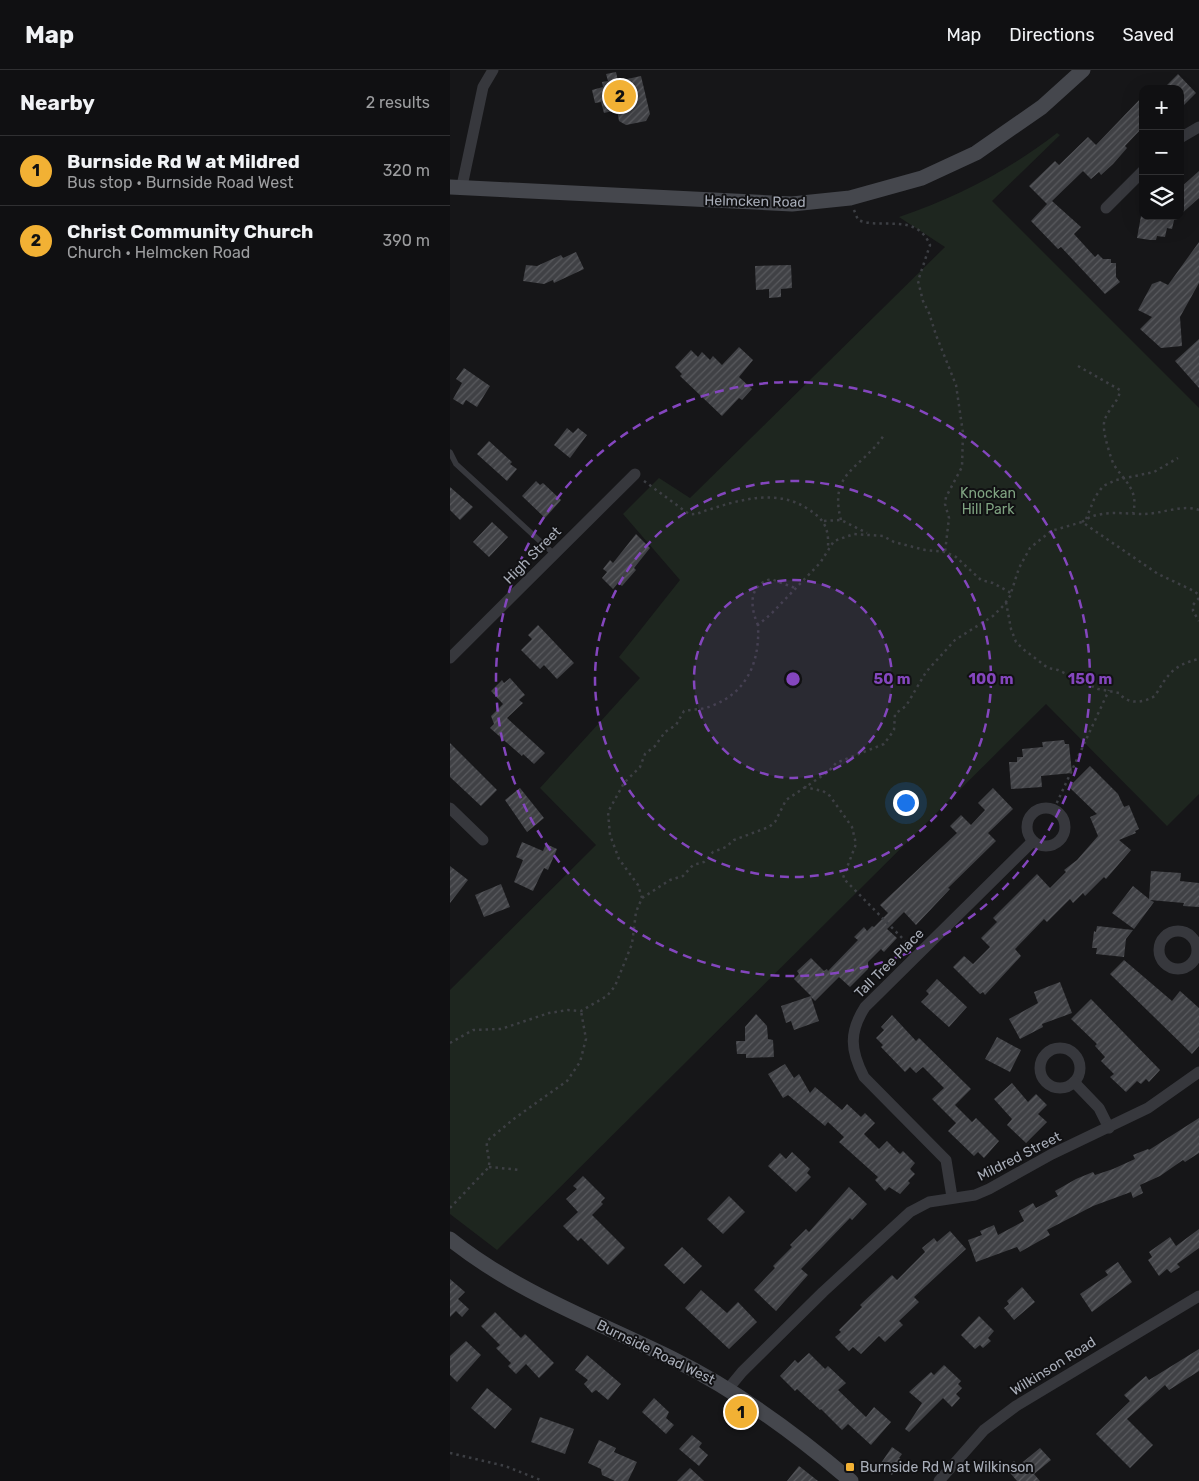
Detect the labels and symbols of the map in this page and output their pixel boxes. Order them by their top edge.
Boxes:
pin: 2 [604,77,636,115]
street label: Helmcken Road [704,192,806,211]
park label: Knockan Hill Park [960,485,1016,518]
street label: High Street [500,523,565,588]
centre of rings [784,670,802,688]
text: 50 m [874,670,910,688]
text: 100 m [969,670,1013,688]
text: 150 m [1068,670,1112,688]
your location [893,790,919,816]
street label: Tall Tree Place [851,925,928,1002]
street label: Mildred Street [975,1128,1064,1185]
street label: Burnside Road West [594,1316,718,1389]
street label: Wilkinson Road [1007,1333,1099,1399]
pin: 1 [725,1393,757,1431]
place label: Burnside Rd W at Wilkinson [860,1459,1034,1476]
marker: Burnside Rd W at Wilkinson [844,1461,856,1473]

